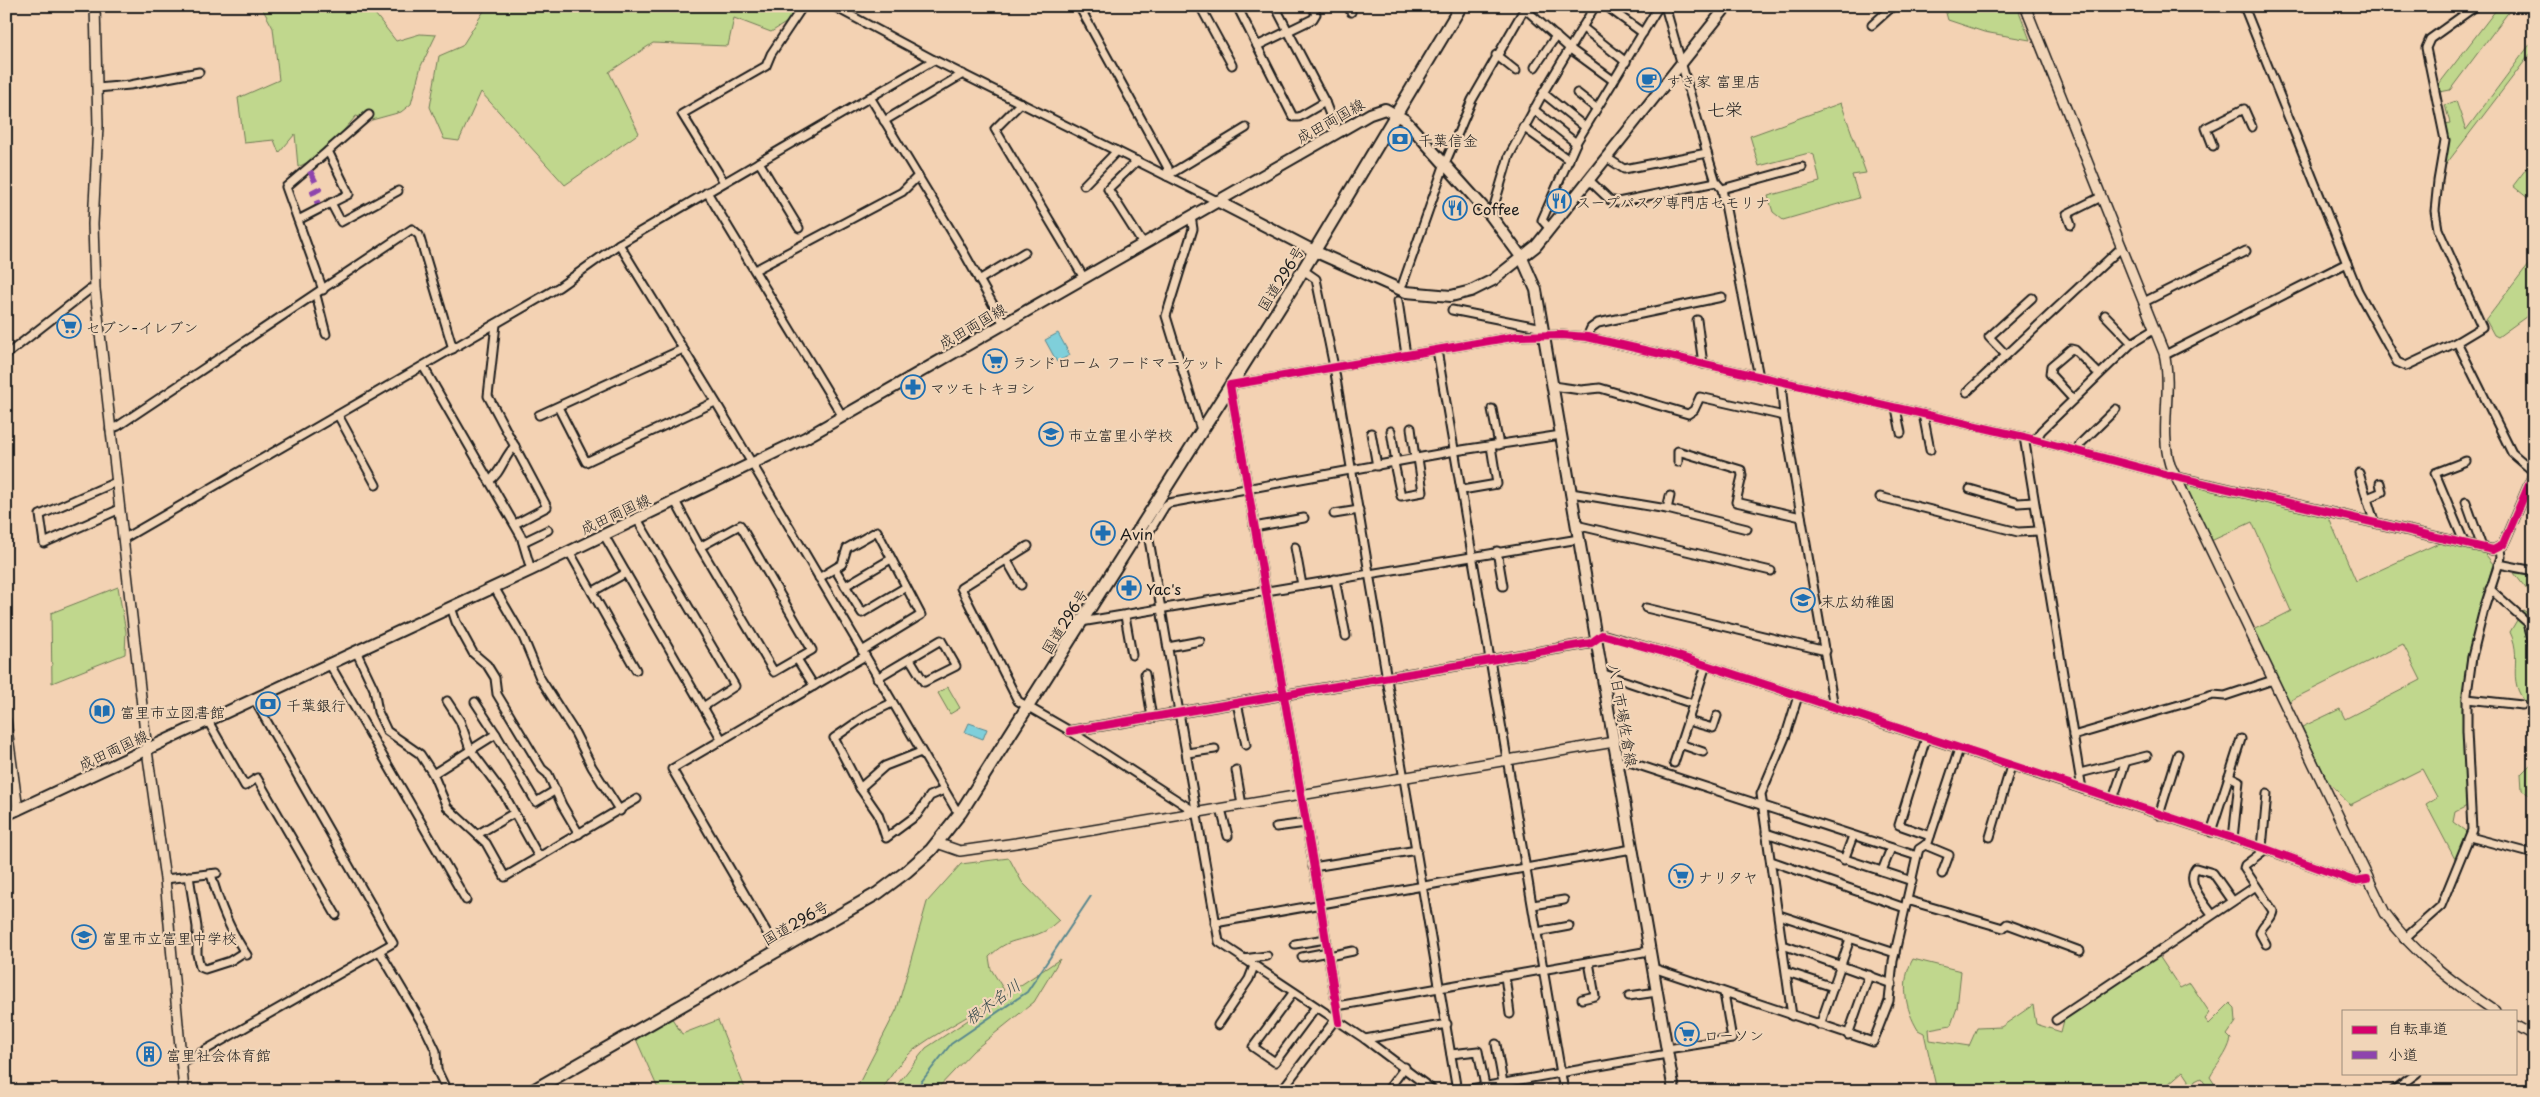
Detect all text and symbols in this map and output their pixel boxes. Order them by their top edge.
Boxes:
cafe icon: すき家 富里店 [1636,67,1662,93]
place label: すき家 富里店 [1666,69,1761,92]
street label: 成田両国線 [1292,92,1368,148]
district label: 七栄 [1707,95,1743,122]
bank icon: 千葉信金 [1387,126,1413,152]
place label: 千葉信金 [1418,128,1478,151]
restaurant icon: スープパスタ専門店セモリナ [1546,188,1572,214]
place label: スープパスタ専門店セモリナ [1576,190,1770,213]
restaurant icon: Coffee [1442,195,1468,221]
place label: Coffee [1472,197,1520,220]
street label: 国道296号 [1251,241,1309,315]
street label: 成田両国線 [934,296,1010,354]
supermarket icon: セブン-イレブン [56,313,82,339]
place label: セブン-イレブン [86,315,198,338]
supermarket icon: ランドローム フードマーケット [982,348,1008,374]
place label: ランドローム フードマーケット [1012,350,1226,373]
pharmacy icon: マツモトキヨシ [900,374,926,400]
place label: マツモトキヨシ [930,376,1035,399]
school or university icon: 市立富里小学校 [1038,421,1064,447]
place label: 市立富里小学校 [1068,423,1173,446]
street label: 成田両国線 [576,487,654,539]
pharmacy icon: Avin [1090,520,1116,546]
place label: Avin [1120,522,1153,545]
pharmacy icon: Yac's [1116,575,1142,601]
place label: Yac's [1146,577,1181,600]
street label: 国道296号 [1035,584,1093,658]
school or university icon: 末広幼稚園 [1790,587,1816,613]
place label: 末広幼稚園 [1820,589,1895,612]
street label: 八日市場佐倉線 [1604,661,1644,769]
bank icon: 千葉銀行 [255,691,281,717]
place label: 千葉銀行 [286,693,346,716]
library icon: 富里市立図書館 [89,698,115,724]
place label: 富里市立図書館 [120,700,225,723]
street label: 成田両国線 [74,723,152,775]
supermarket icon: ナリタヤ [1668,863,1694,889]
place label: ナリタヤ [1698,865,1758,888]
street label: 国道296号 [757,894,833,950]
school or university icon: 富里市立富里中学校 [71,924,97,950]
place label: 富里市立富里中学校 [102,926,237,949]
water label: 根木名川 [959,972,1025,1030]
legend [2342,1010,2518,1074]
text: 自転車道 [2388,1016,2448,1039]
supermarket icon: ローソン [1674,1021,1700,1047]
place label: ローソン [1704,1023,1764,1046]
building icon: 富里社会体育館 [136,1041,162,1067]
text: 小道 [2388,1042,2418,1065]
place label: 富里社会体育館 [166,1043,271,1066]

